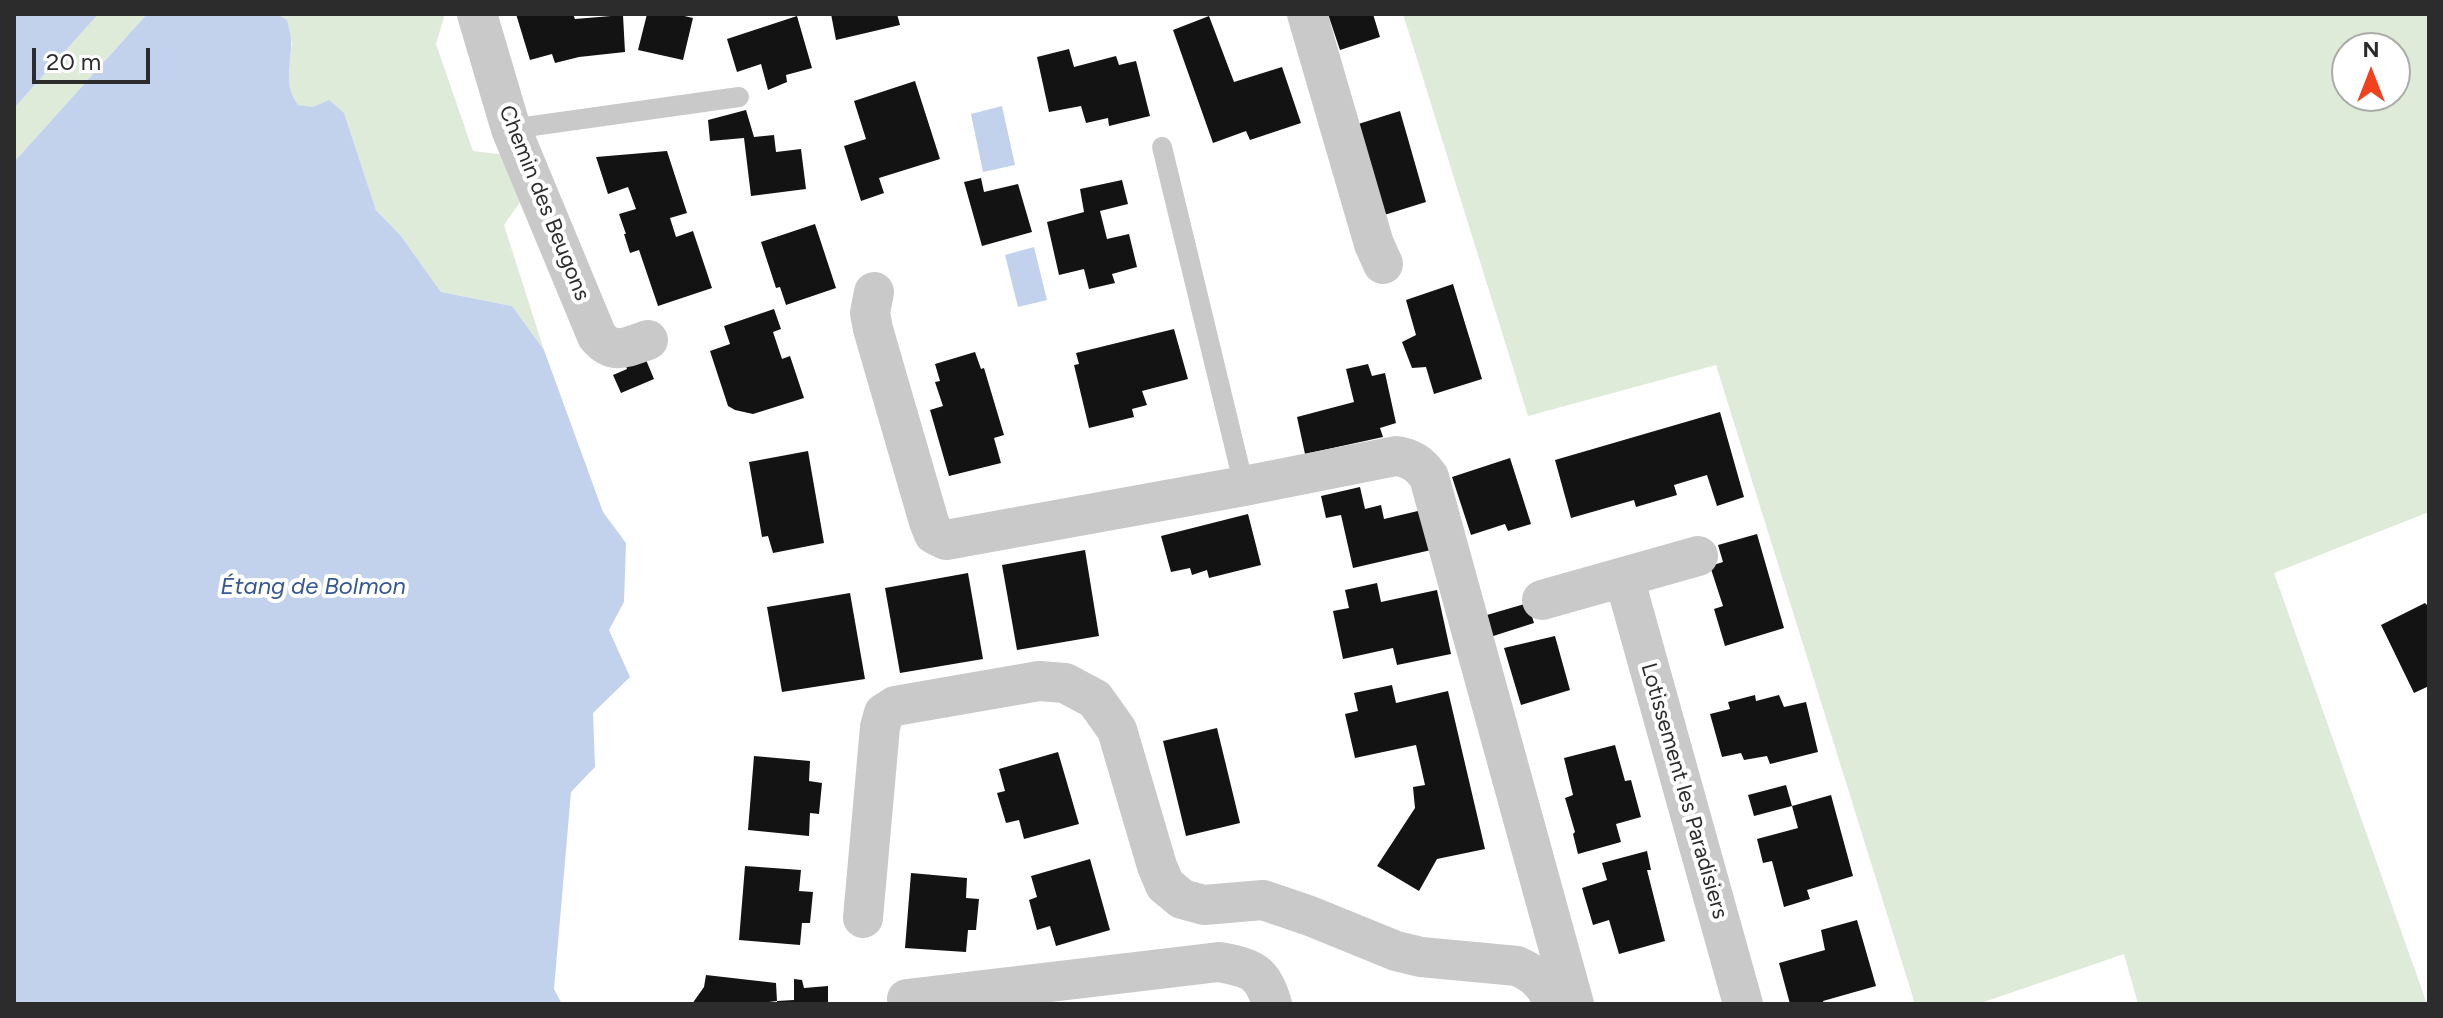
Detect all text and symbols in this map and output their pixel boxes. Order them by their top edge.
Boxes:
scale bar [36,32,154,82]
north arrow [2331,32,2411,112]
text: N [2362,36,2380,63]
text: 20 m [46,47,101,76]
street label: Chemin des Beugons [493,102,595,304]
water label: Étang de Bolmon [220,573,406,601]
street label: Lotissement les Paradisiers [1635,660,1733,922]

